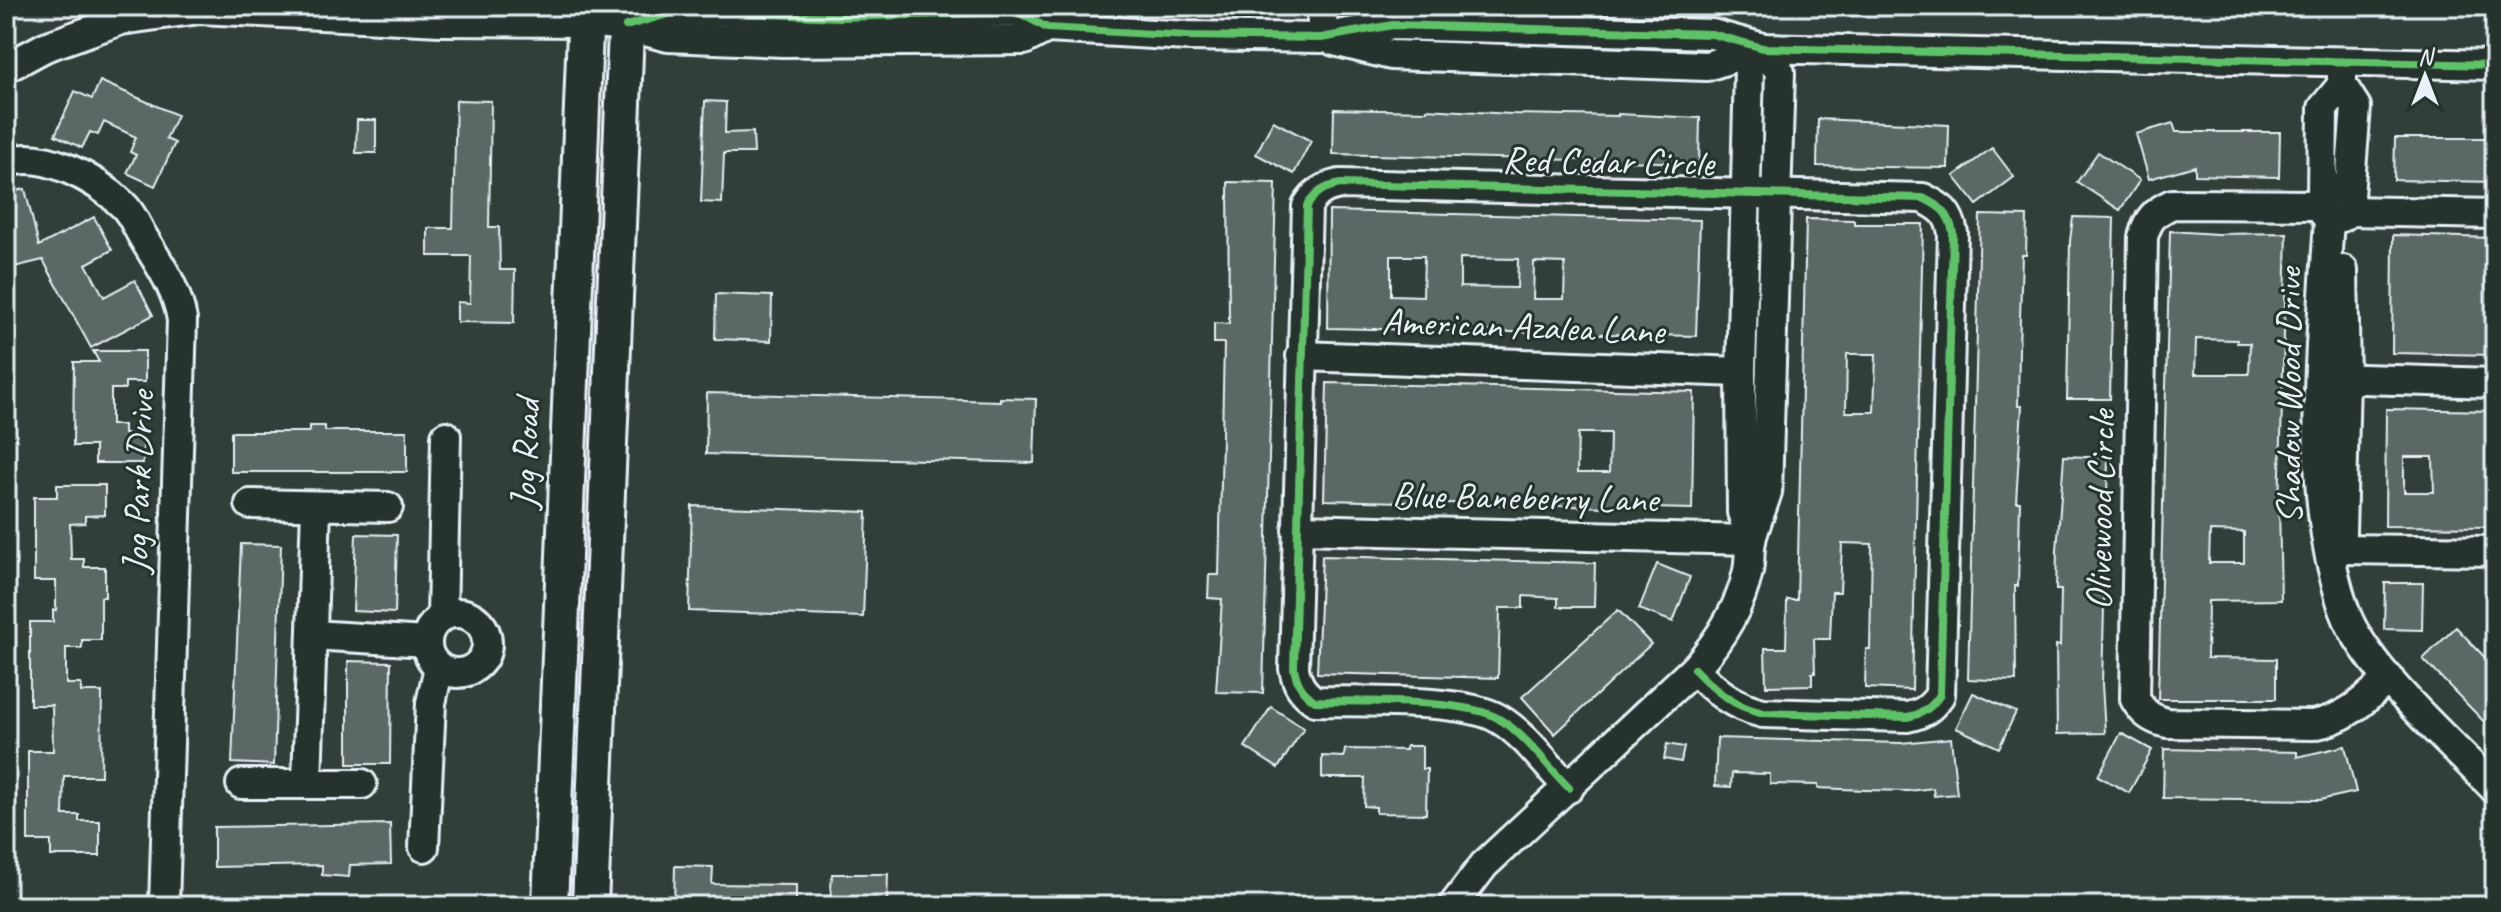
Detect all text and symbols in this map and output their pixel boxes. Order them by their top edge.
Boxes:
north arrow [2385,36,2465,116]
text: N [2418,43,2435,71]
street label: Red Cedar Circle [1502,136,1717,186]
street label: Shadow Wood Drive [2265,265,2312,524]
street label: American Azalea Lane [1381,298,1668,355]
street label: Jog Park Drive [111,387,165,576]
street label: Jog Road [500,392,551,512]
street label: Olivewood Circle [2075,407,2125,611]
street label: Blue Baneberry Lane [1391,471,1661,523]

